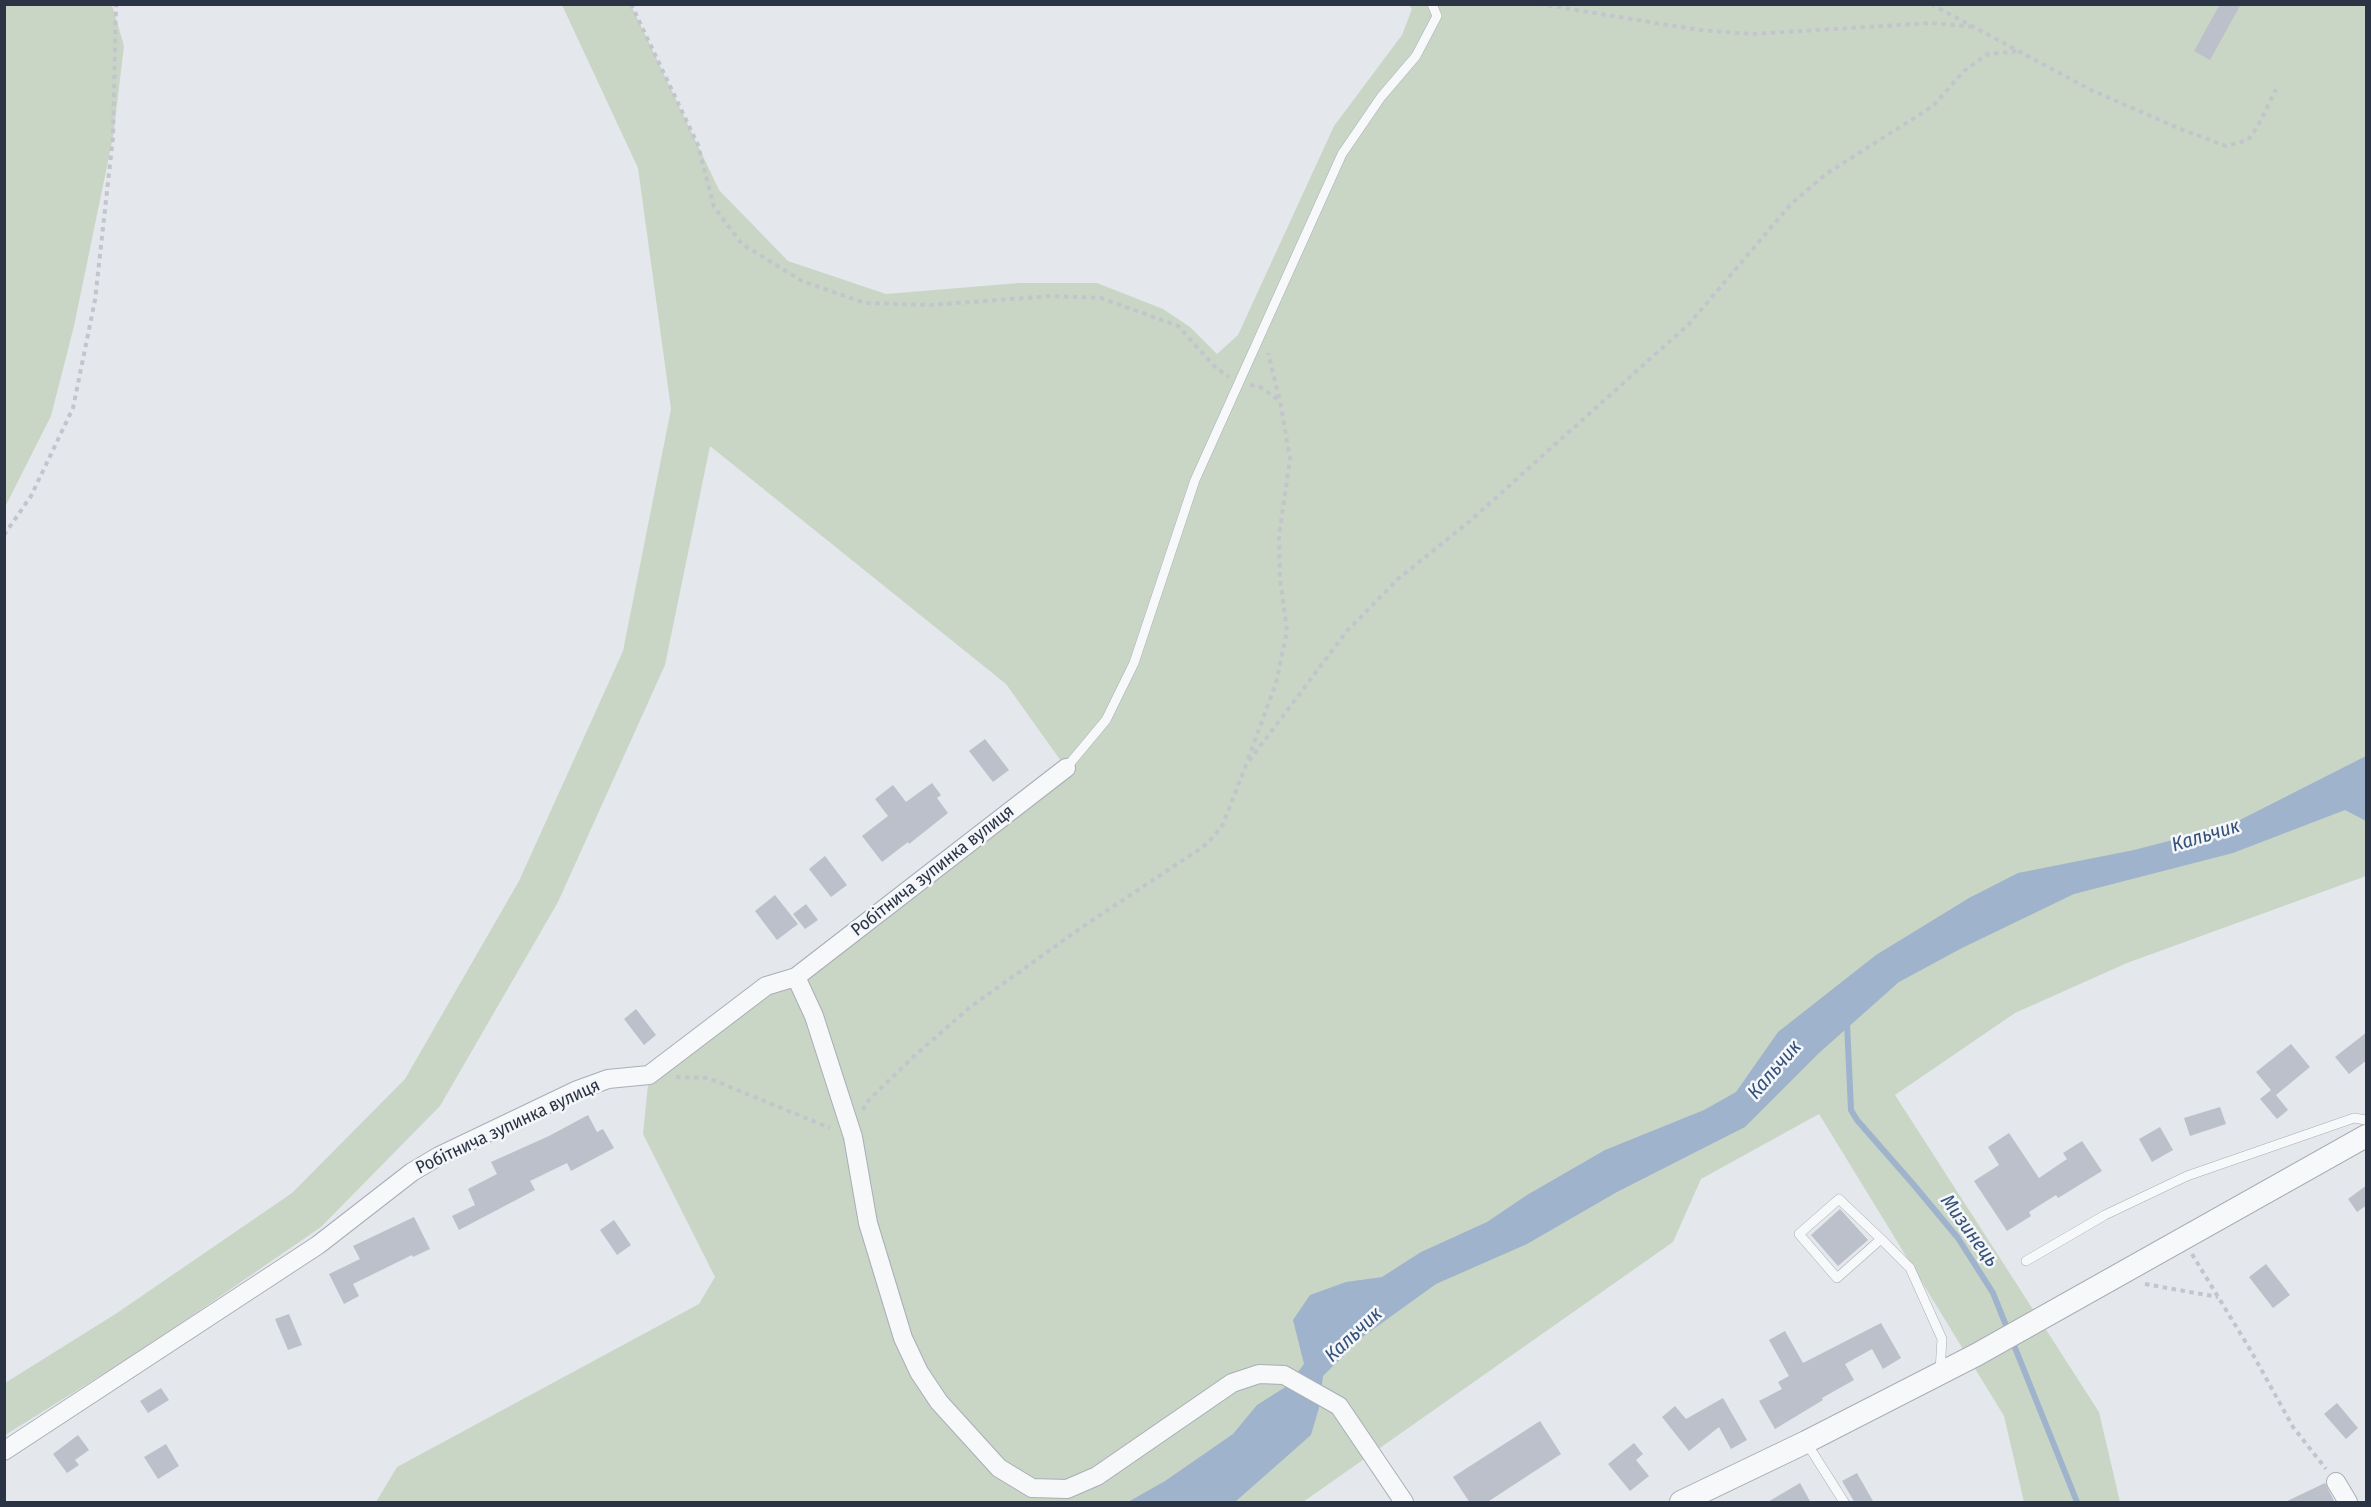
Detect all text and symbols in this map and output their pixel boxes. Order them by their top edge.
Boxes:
street label: Робітнича зупинка вулиця [847,801,1019,941]
water label: Кальчик [2169,814,2243,858]
water label: Кальчик [1743,1036,1807,1104]
street label: Робітнича зупинка вулиця [413,1075,603,1179]
water label: Мизинець [1935,1190,2003,1272]
water label: Кальчик [1320,1302,1388,1368]

